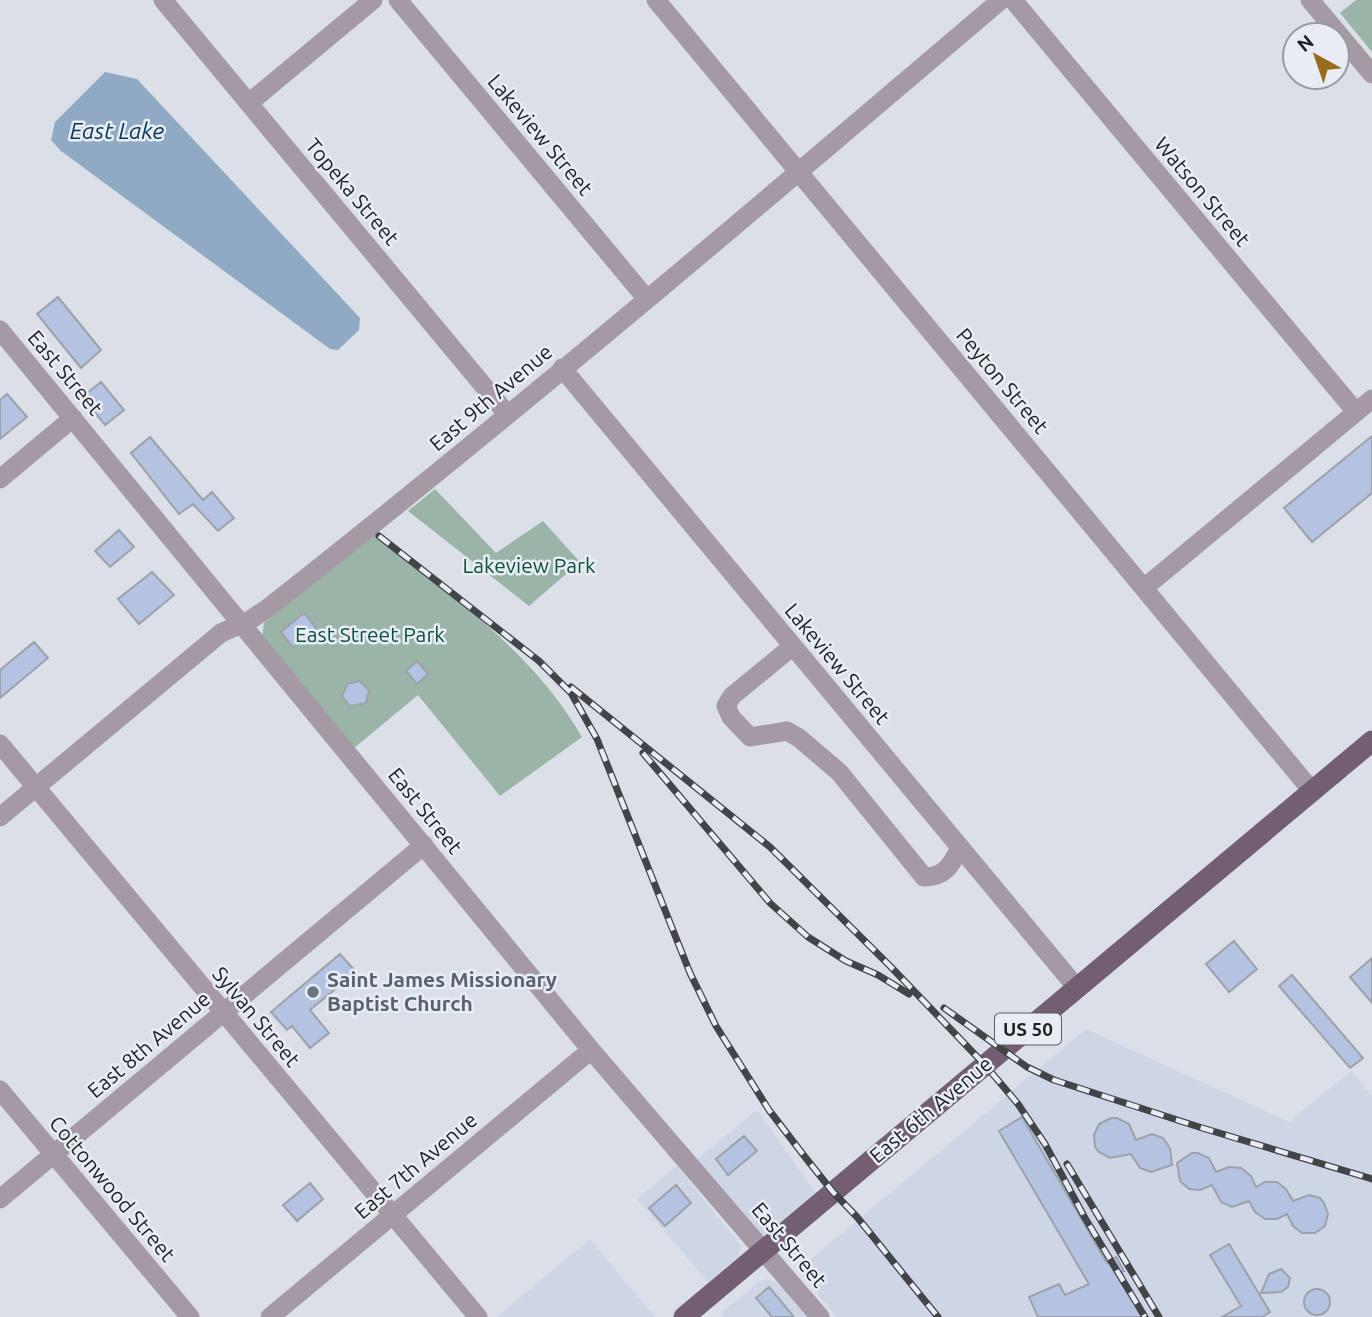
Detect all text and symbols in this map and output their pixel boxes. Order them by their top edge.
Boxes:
north arrow [1281,21,1351,91]
text: N [1293,30,1318,56]
street label: Lakeview Street [483,69,598,200]
water label: East Lake [70,118,165,143]
street label: Watson Street [1150,132,1255,251]
street label: Topeka Street [301,133,404,249]
street label: Peyton Street [952,323,1054,438]
street label: East Street [23,325,108,420]
street label: East 9th Avenue [424,339,556,455]
park label: Lakeview Park [462,553,596,577]
street label: Lakeview Street [780,598,895,729]
park label: East Street Park [295,622,445,646]
street label: East Street [384,763,468,858]
street label: Sylvan Street [208,962,305,1071]
place label: Saint James Missionary Baptist Church [327,967,557,1015]
marker: Saint James Missionary Baptist Church [305,984,321,1000]
street label: East 8th Avenue [82,986,214,1102]
road number: US 50 [995,1014,1061,1044]
street label: East 6th Avenue [864,1051,996,1167]
street label: East 7th Avenue [349,1107,481,1223]
street label: Cottonwood Street [45,1111,181,1266]
street label: East Street [747,1197,832,1292]

